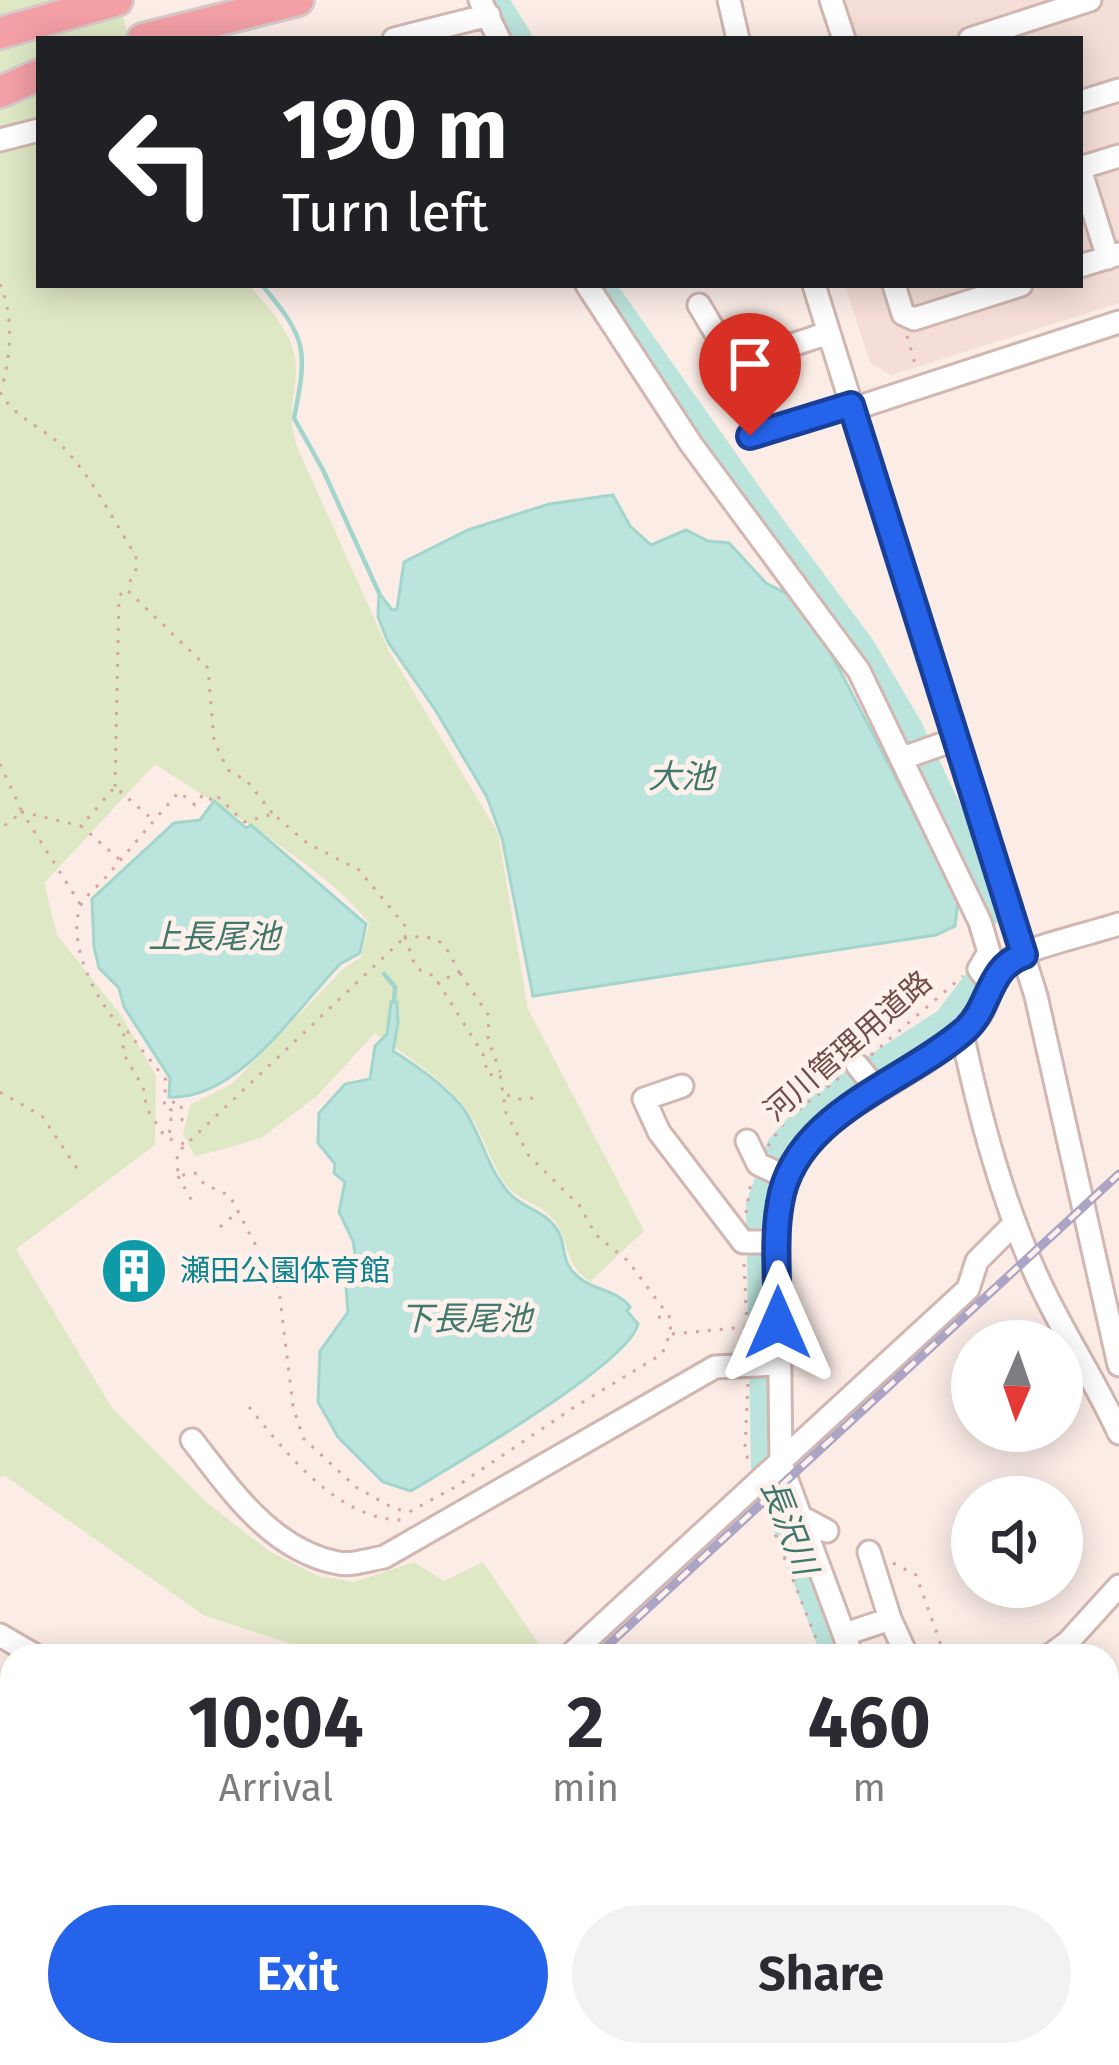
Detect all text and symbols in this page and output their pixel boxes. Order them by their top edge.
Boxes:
text: 190 m [282,79,508,180]
icon: left [84,84,240,240]
text: Turn left [282,181,489,245]
pin [699,313,801,436]
icon: arrive [717,331,783,397]
water label: 大池 [648,757,717,797]
water label: 上長尾池 [148,917,283,957]
street label: 河川管理用道路 [757,964,939,1128]
building icon: 瀬田公園体育館 [99,1236,169,1306]
place label: 瀬田公園体育館 [180,1253,390,1289]
position arrow [715,1260,841,1386]
water label: 下長尾池 [400,1299,535,1339]
north arrow [951,1320,1083,1452]
map controls [951,1320,1083,1608]
water label: 長沢川 [753,1474,826,1583]
button: sound [951,1476,1083,1608]
text: 10:04 [188,1680,364,1766]
text: 2 [567,1680,604,1766]
text: 460 [807,1680,931,1766]
text: Arrival [219,1765,333,1811]
text: min [552,1765,619,1811]
text: m [852,1765,886,1811]
button: Exit [48,1905,548,2043]
button: Share [572,1905,1071,2043]

